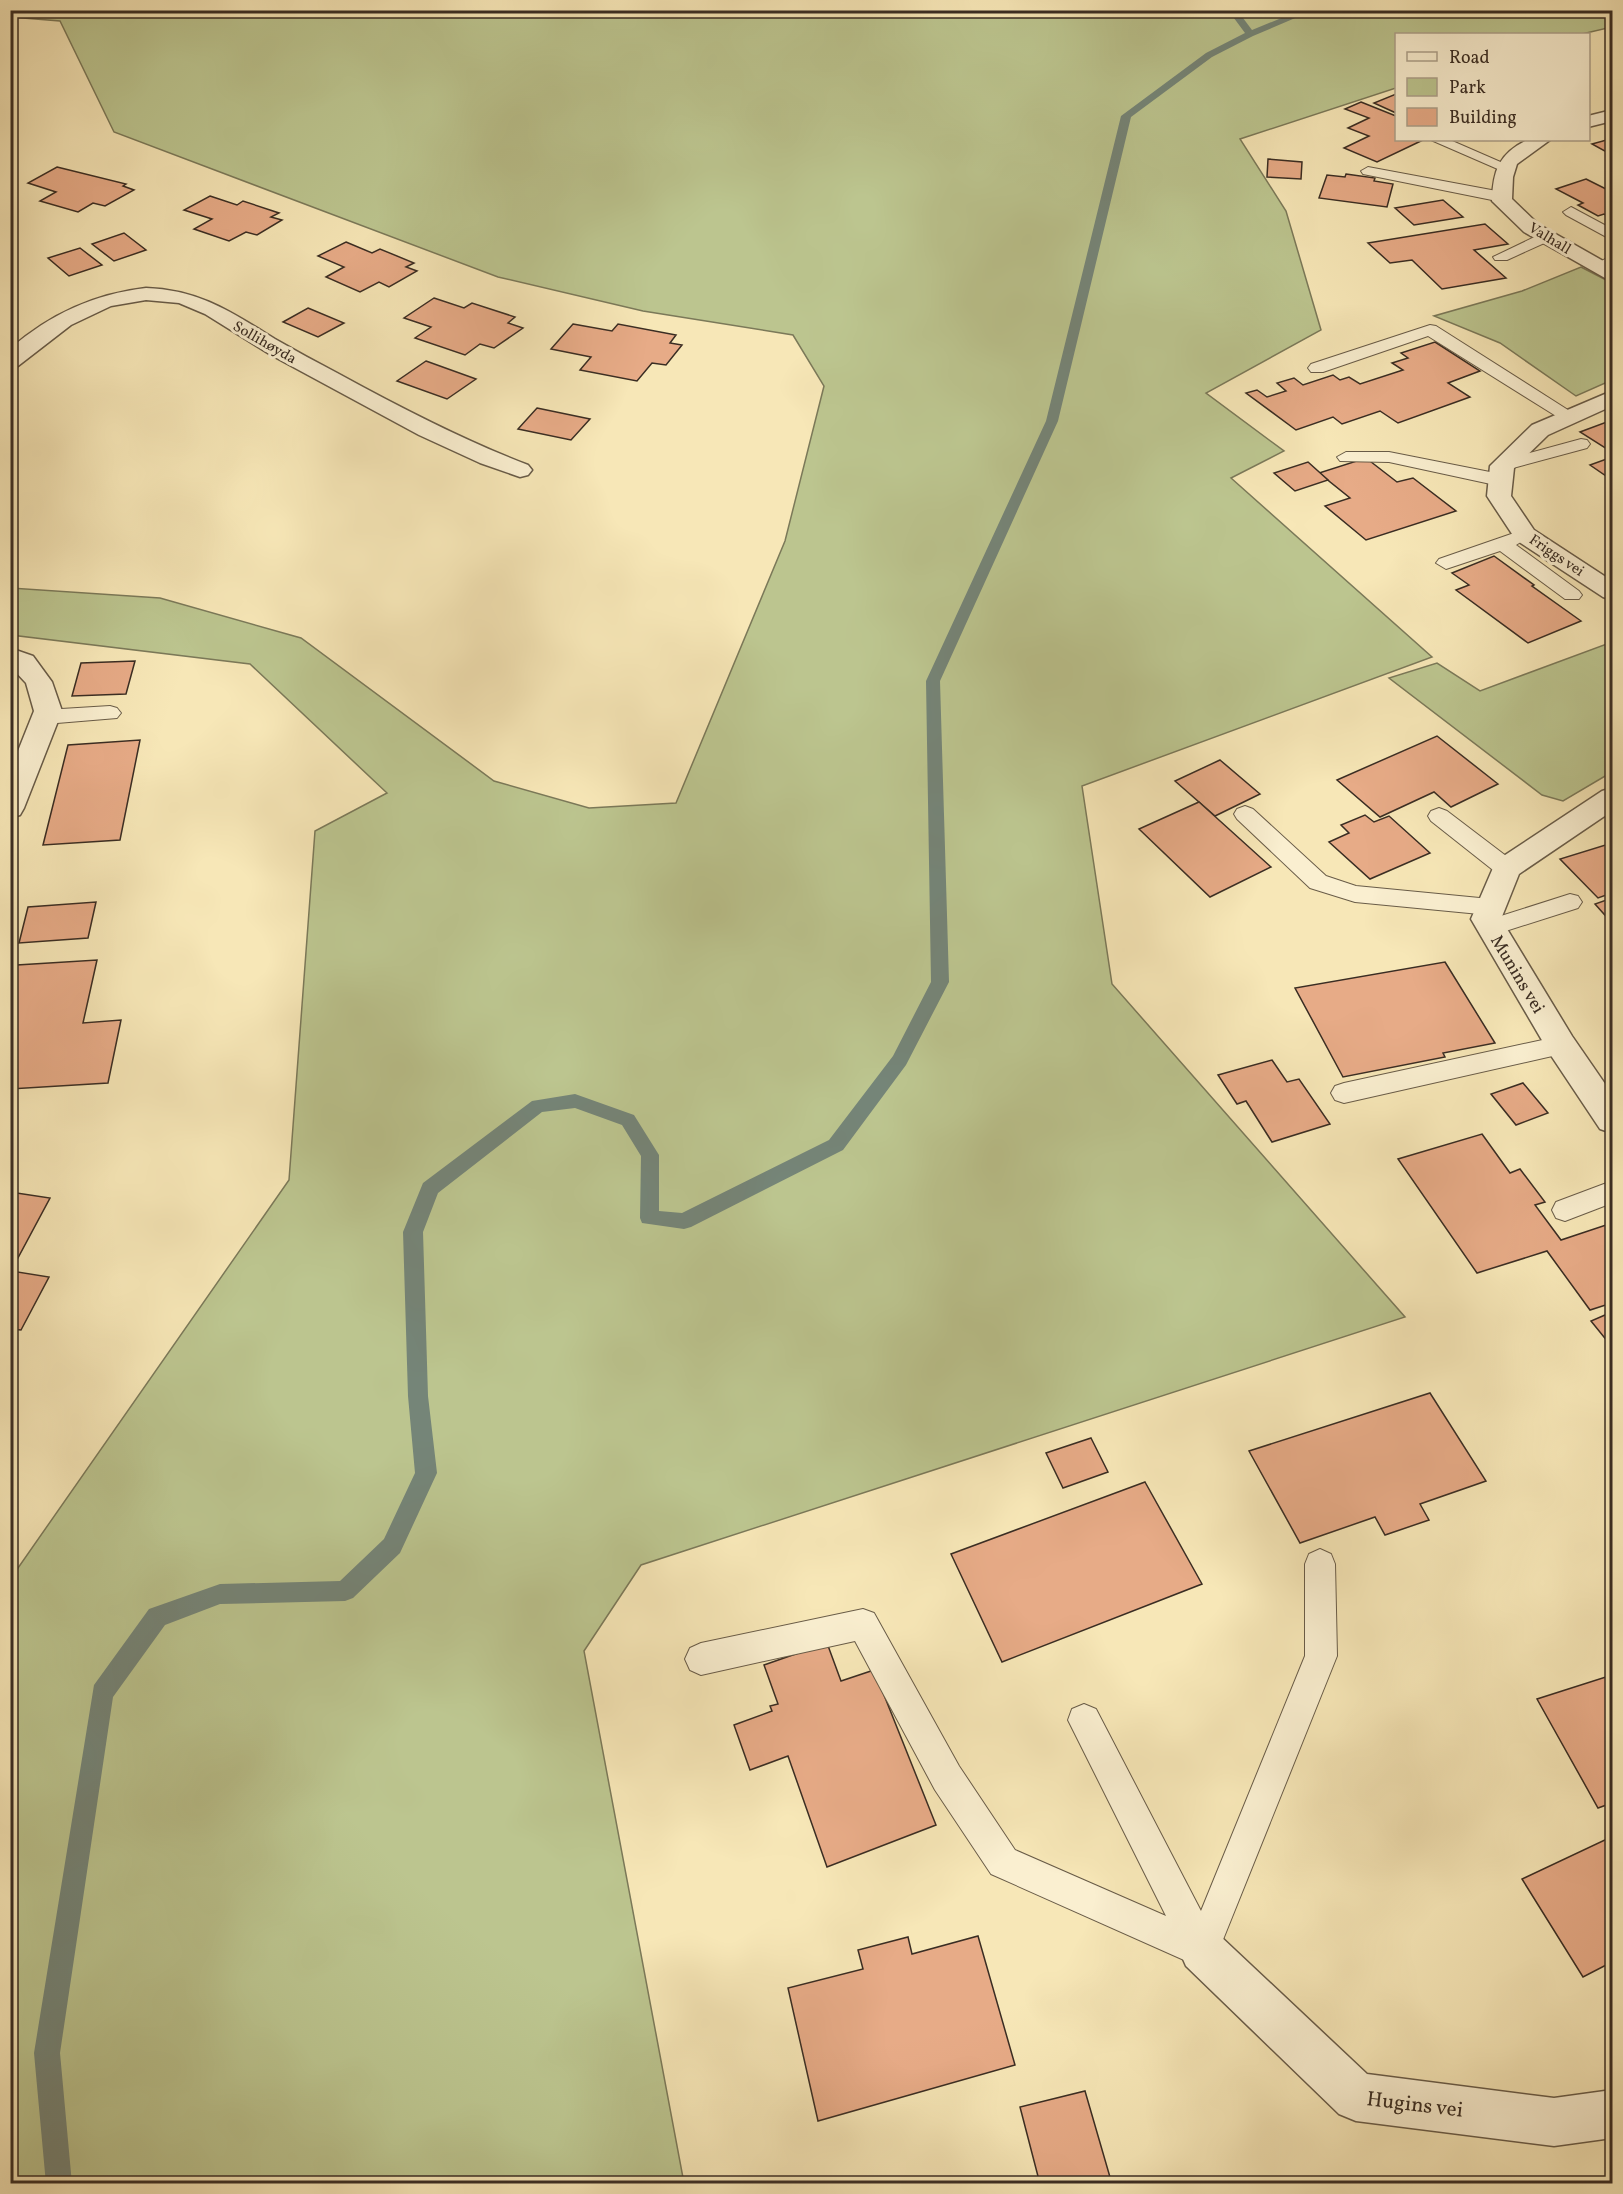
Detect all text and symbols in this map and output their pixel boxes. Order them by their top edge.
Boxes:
legend [1395,33,1590,141]
text: Road [1449,46,1490,71]
text: Park [1449,76,1486,101]
text: Building [1449,106,1517,131]
street label: Valhall [1524,218,1574,260]
street label: Sollihøyda [229,317,300,370]
street label: Friggs vei [1524,530,1588,582]
street label: Munins vei [1483,931,1550,1019]
street label: Hugins vei [1365,2085,1465,2126]

